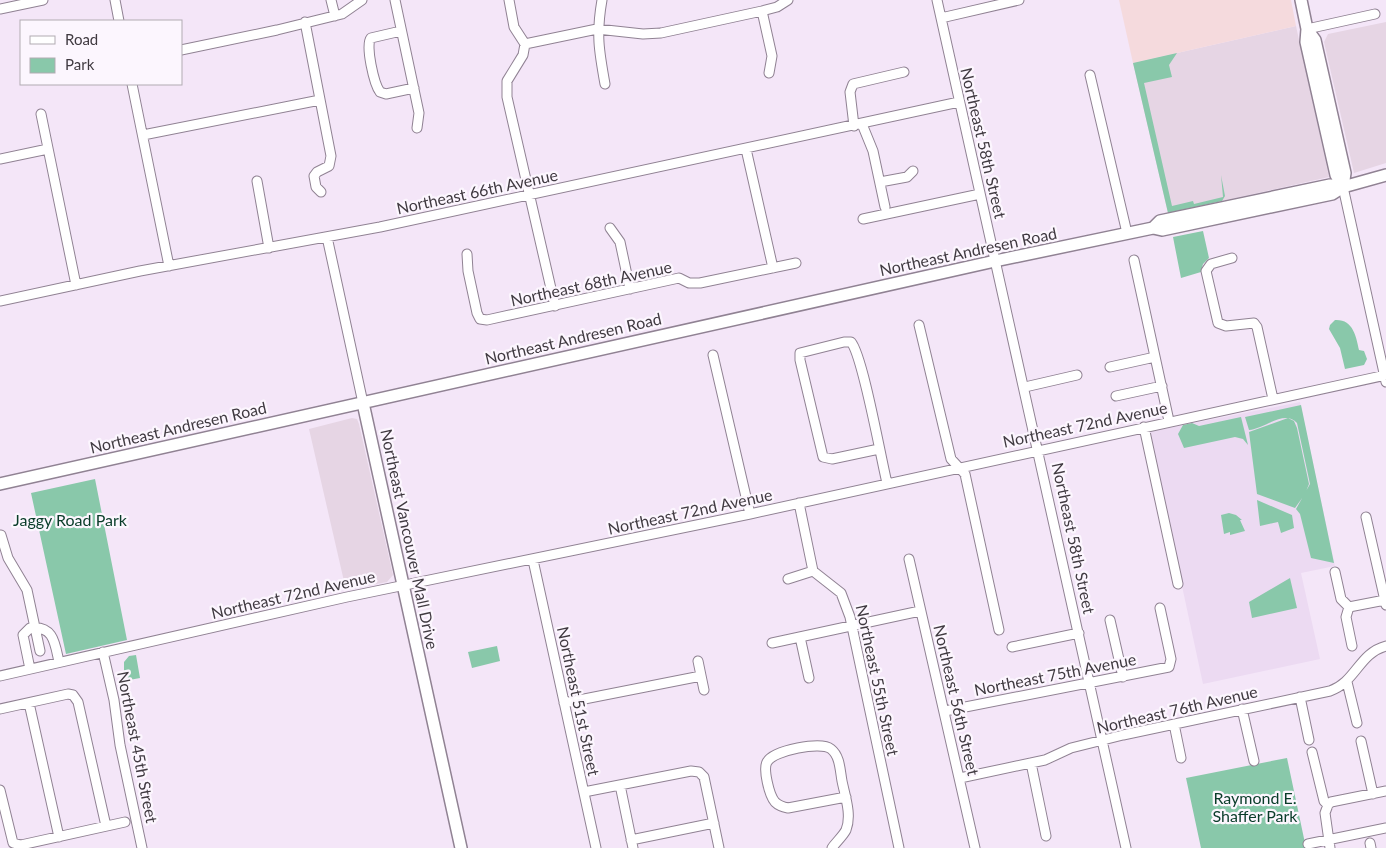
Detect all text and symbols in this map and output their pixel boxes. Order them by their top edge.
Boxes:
legend [20,20,182,85]
text: Road [65,30,98,48]
text: Park [65,55,95,73]
street label: Northeast 58th Street [957,66,1011,220]
street label: Northeast 66th Avenue [395,165,559,217]
street label: Northeast Andresen Road [878,223,1058,279]
street label: Northeast 68th Avenue [509,257,673,309]
street label: Northeast Andresen Road [483,308,663,368]
street label: Northeast Andresen Road [88,397,268,457]
street label: Northeast 72nd Avenue [1001,397,1169,451]
street label: Northeast Vancouver Mall Drive [377,427,443,651]
street label: Northeast 58th Street [1049,461,1099,616]
street label: Northeast 72nd Avenue [606,484,774,538]
park label: Jaggy Road Park [13,510,128,529]
street label: Northeast 72nd Avenue [209,566,377,622]
street label: Northeast 55th Street [853,603,903,758]
street label: Northeast 56th Street [930,623,984,777]
street label: Northeast 51st Street [554,625,604,778]
street label: Northeast 75th Avenue [972,649,1138,699]
street label: Northeast 45th Street [114,670,162,825]
street label: Northeast 76th Avenue [1095,681,1259,737]
park label: Raymond E. Shaffer Park [1213,788,1298,825]

